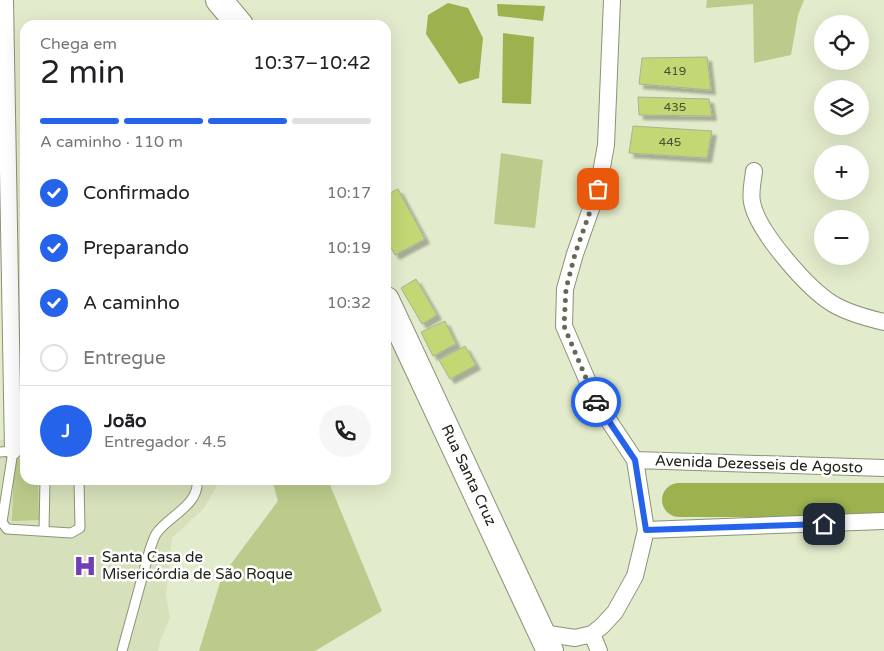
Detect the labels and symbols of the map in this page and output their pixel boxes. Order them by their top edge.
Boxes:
house number: 419 [664,64,686,78]
house number: 435 [664,100,686,114]
house number: 445 [659,135,681,149]
pin [577,168,619,210]
courier [571,377,621,427]
street label: Rua Santa Cruz [438,422,500,528]
street label: Avenida Dezesseis de Agosto [655,451,863,477]
pin [803,503,845,545]
place label: Santa Casa de Misericórdia de São Roque [102,548,293,583]
hospital icon: Santa Casa de Misericórdia de São Roque [72,553,98,579]

